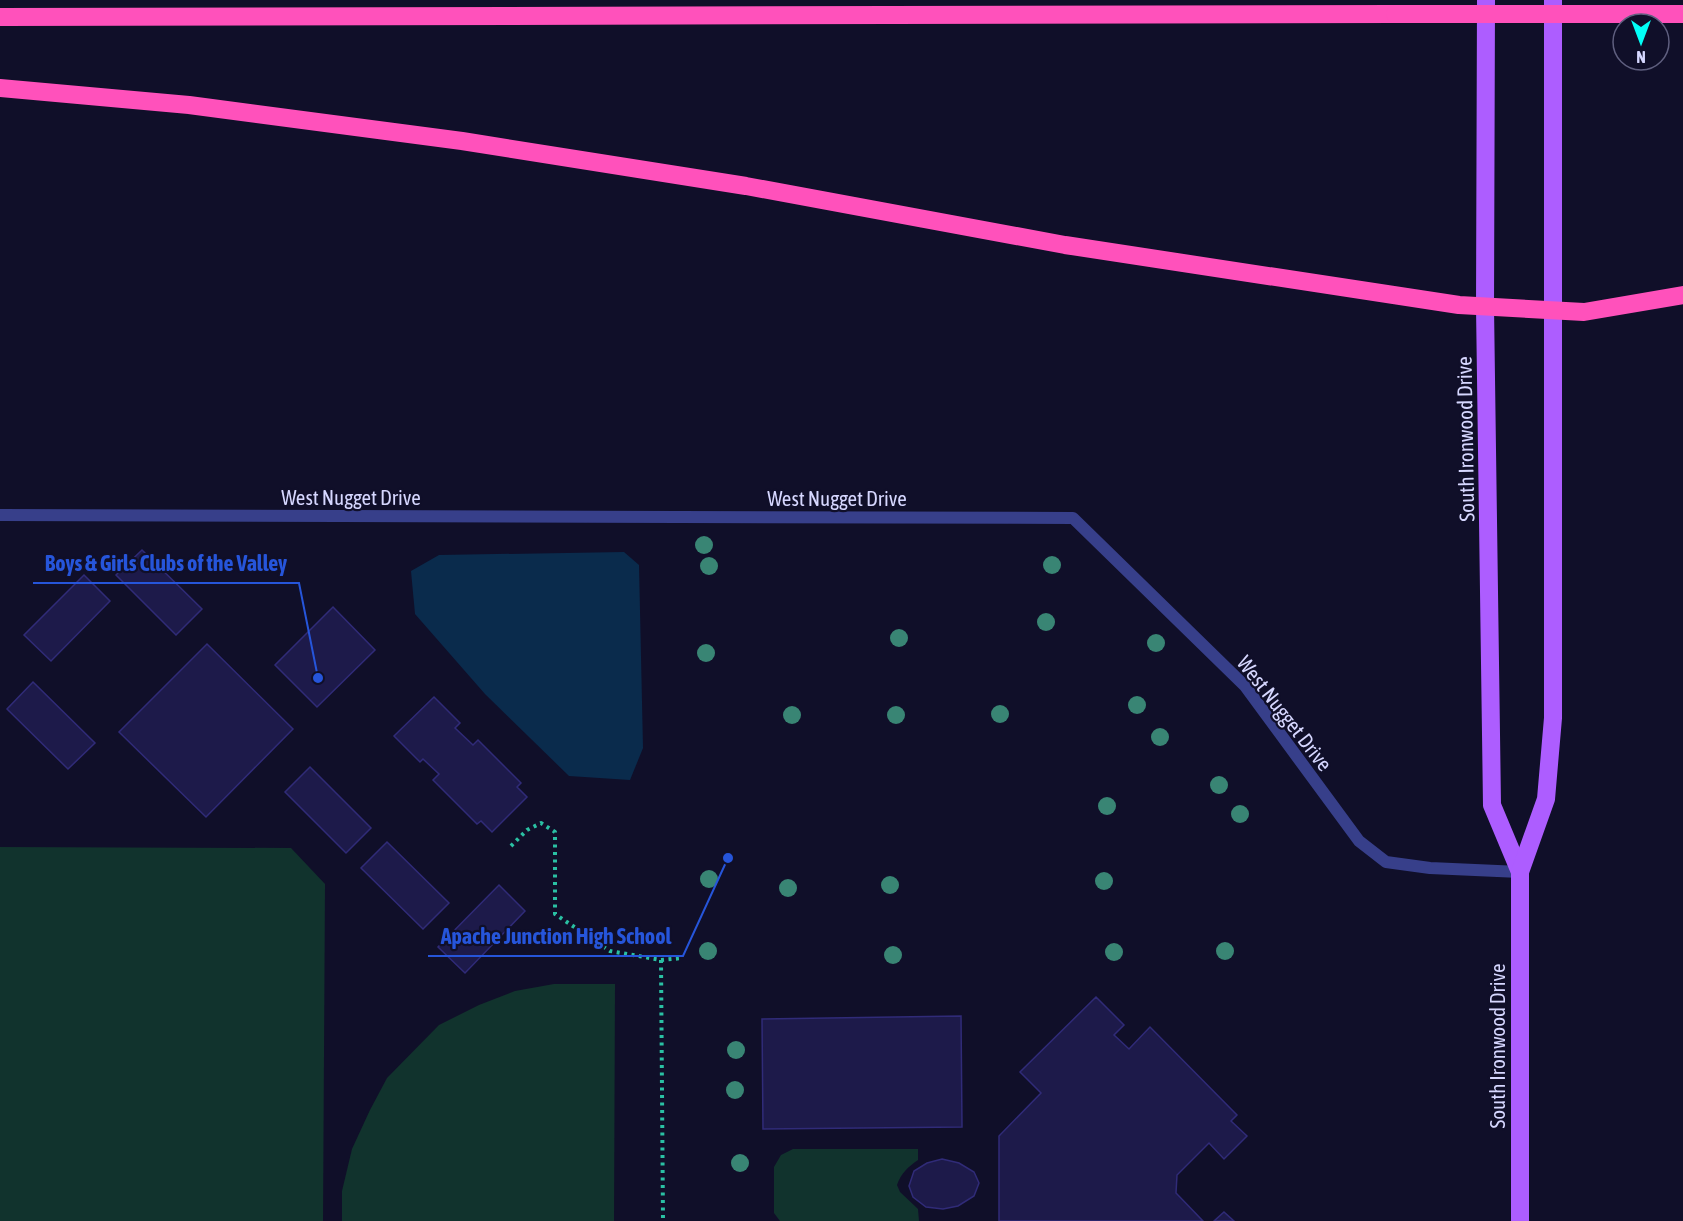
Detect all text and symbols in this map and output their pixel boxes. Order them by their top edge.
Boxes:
north arrow [1611,12,1671,72]
text: N [1636,48,1646,66]
street label: South Ironwood Drive [1452,356,1478,522]
street label: West Nugget Drive [281,485,421,509]
street label: West Nugget Drive [767,486,907,510]
callout: Boys & Girls Clubs of the Valley [33,543,299,583]
text: Boys & Girls Clubs of the Valley [45,550,287,576]
street label: West Nugget Drive [1233,651,1337,775]
callout: Apache Junction High School [428,916,683,956]
text: Apache Junction High School [440,923,673,949]
street label: South Ironwood Drive [1485,963,1509,1129]

